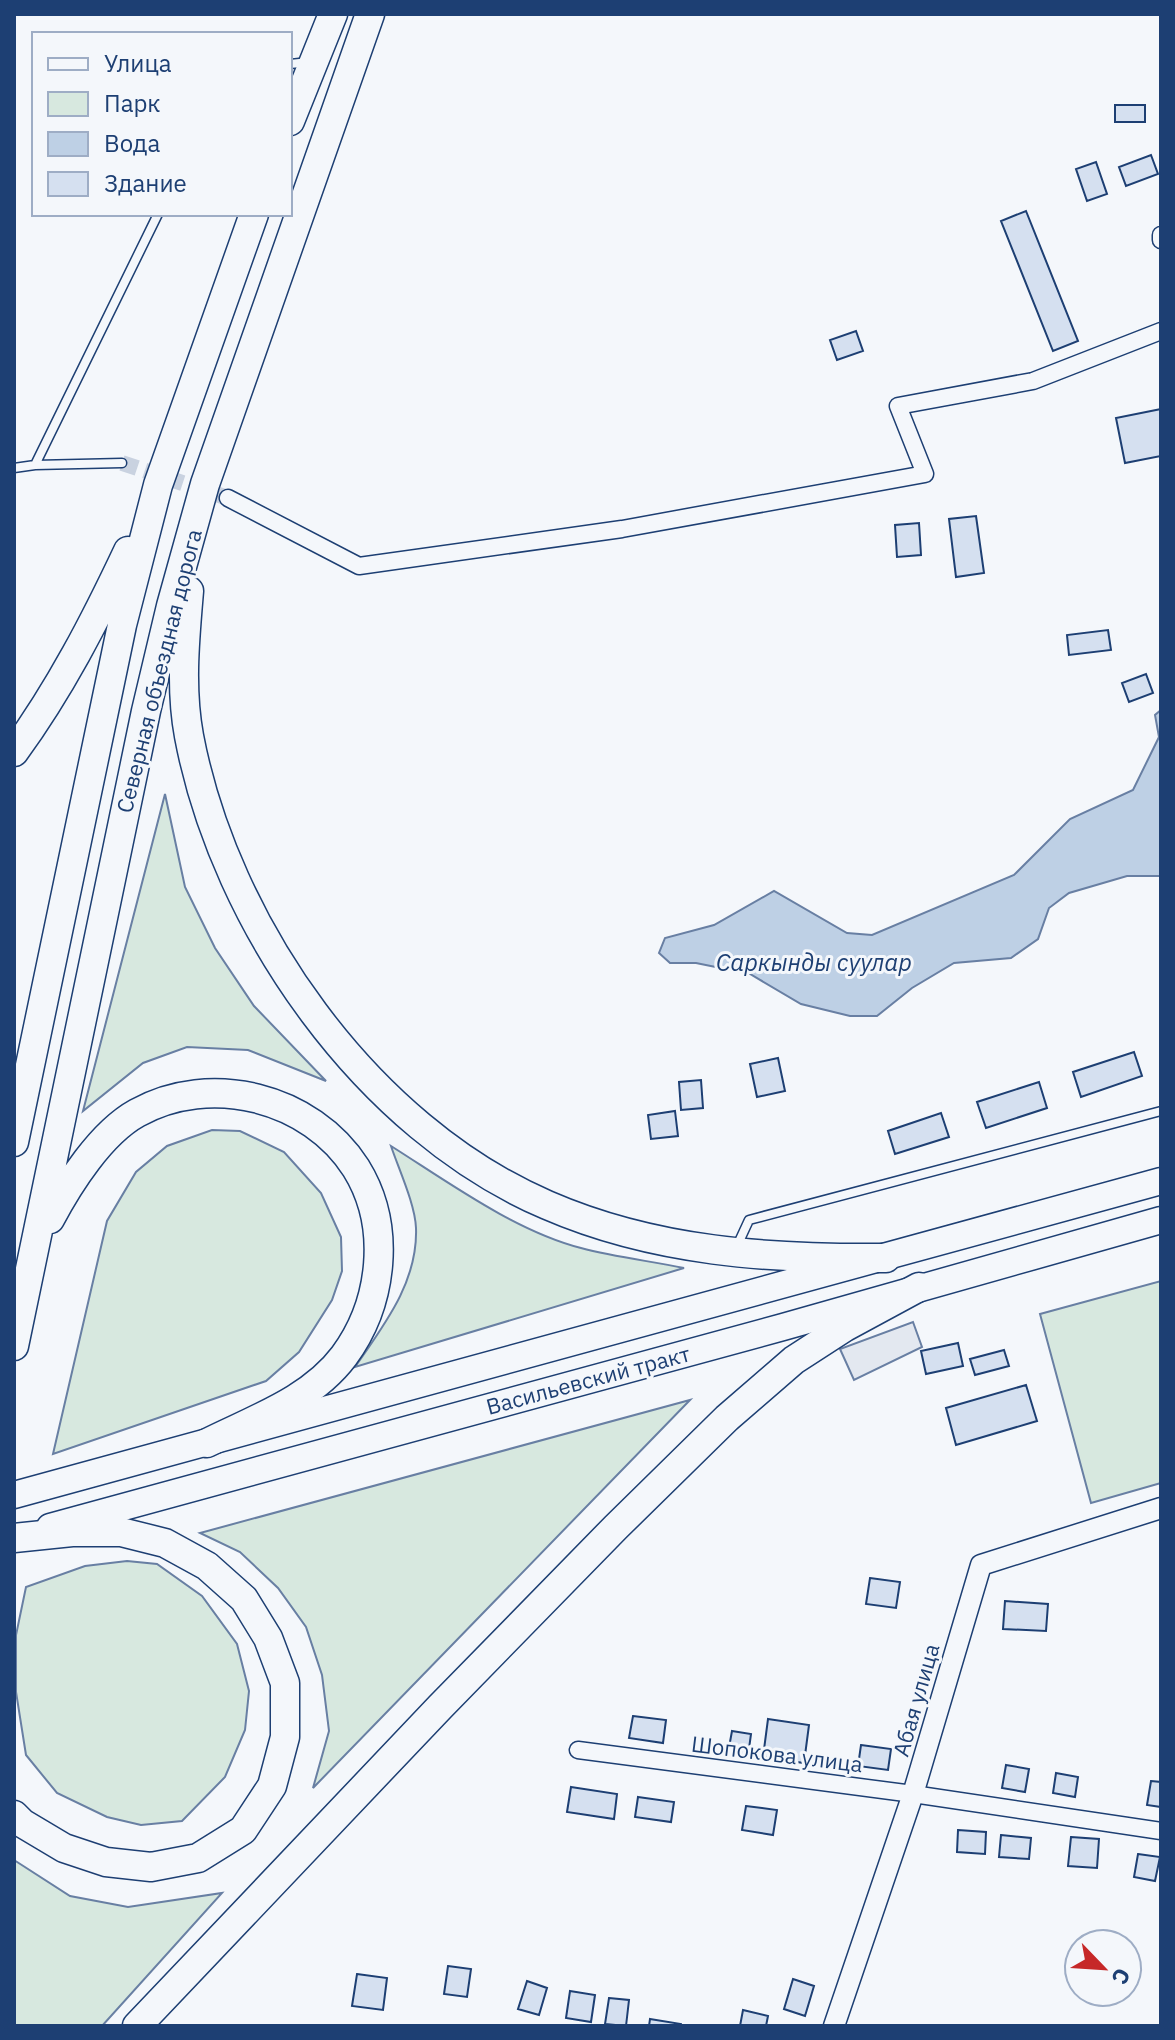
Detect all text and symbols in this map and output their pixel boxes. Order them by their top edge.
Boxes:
legend [32,32,292,216]
text: Улица [104,47,172,79]
text: Парк [104,87,161,119]
text: Вода [104,127,160,159]
text: Здание [104,167,187,199]
street label: Северная объездная дорога [109,526,208,816]
water label: Саркынды суулар [716,946,912,978]
street label: Васильевский тракт [483,1338,693,1421]
street label: Абая улица [886,1640,946,1760]
street label: Шопокова улица [690,1729,865,1778]
north arrow [1063,1928,1143,2008]
text: С [1105,1964,1138,1989]

